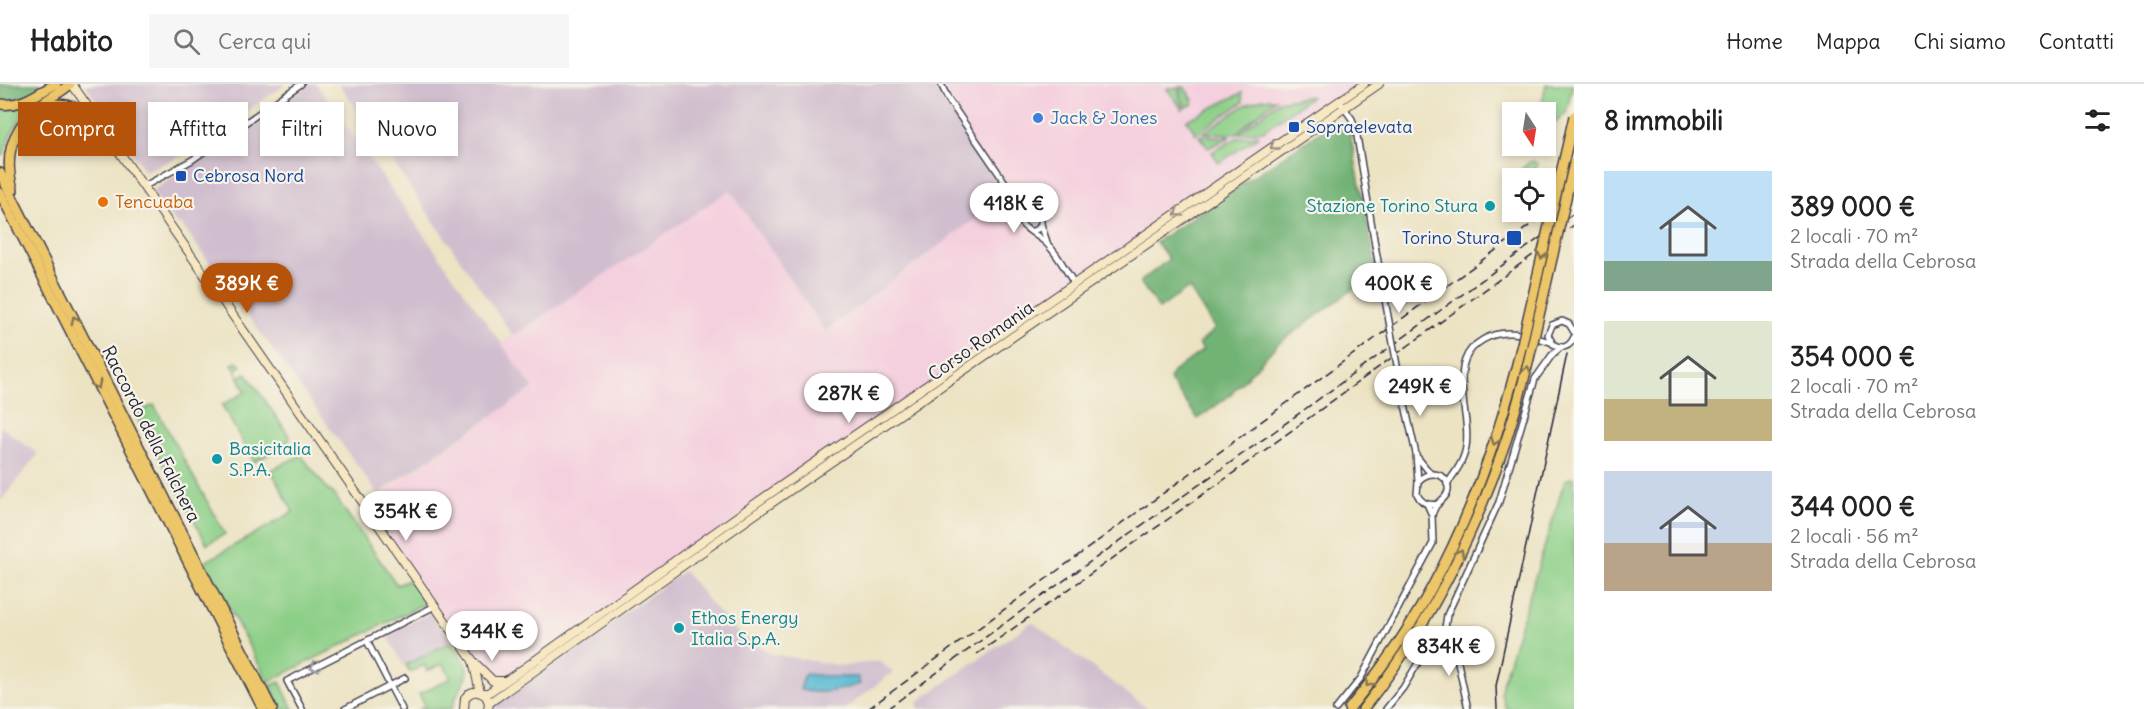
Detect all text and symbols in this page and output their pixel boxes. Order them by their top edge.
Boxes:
search box [149,14,569,68]
text: Habito [30,23,113,59]
icon: search [170,25,203,58]
text: Cerca qui [218,27,311,55]
text: Home [1726,28,1783,55]
text: Mappa [1816,28,1881,55]
text: Chi siamo [1914,28,2006,55]
text: Contatti [2039,28,2114,55]
chip: Compra [18,102,136,156]
chip: Affitta [148,102,248,156]
chip: Filtri [260,102,344,156]
chip: Nuovo [356,102,458,156]
north arrow [1502,102,1556,156]
map controls [1502,102,1556,222]
text: 8 immobili [1604,104,1723,137]
icon: filters [2081,104,2114,137]
place label: Jack & Jones [1050,106,1158,129]
marker: Jack & Jones [1031,111,1045,125]
place label: Sopraelevata [1306,115,1412,138]
marker: Sopraelevata [1287,120,1301,134]
one-way arrow [1269,139,1280,150]
place label: Cebrosa Nord [193,164,305,187]
button: locate [1502,168,1556,222]
marker: Cebrosa Nord [174,169,188,183]
pin: 418K € [965,183,1063,234]
place label: Tencuaba [115,190,193,213]
text: 418K € [984,190,1044,215]
text: 389 000 € [1790,190,1915,223]
place label: Stazione Torino Stura [1307,194,1478,217]
marker: Tencuaba [96,195,110,209]
icon: home [1652,195,1724,267]
marker: Stazione Torino Stura [1483,199,1497,213]
one-way arrow [1174,206,1185,217]
text: 2 locali · 70 m² [1790,223,1919,248]
place label: Torino Stura [1402,226,1500,249]
marker: Torino Stura [1505,229,1523,247]
text: Strada della Cebrosa [1790,248,1977,273]
one-way arrow [1537,250,1550,260]
pin: 389K € [198,263,296,314]
pin: 400K € [1350,263,1448,314]
text: 389K € [215,270,279,295]
text: 400K € [1365,270,1433,295]
street label: Corso Romania [923,296,1038,386]
one-way arrow [71,315,82,326]
text: 354 000 € [1790,340,1915,373]
street label: Raccordo della Falchera [97,342,206,526]
icon: home [1652,345,1724,417]
one-way arrow [1519,365,1532,375]
pin: 249K € [1371,366,1469,417]
pin: 287K € [800,373,898,424]
text: 249K € [1388,373,1452,398]
text: 2 locali · 70 m² [1790,373,1919,398]
one-way arrow [90,378,101,389]
text: 287K € [818,380,880,405]
text: Strada della Cebrosa [1790,398,1977,423]
one-way arrow [1490,435,1503,446]
place label: Basicitalia S.P.A. [229,437,311,481]
marker: Basicitalia S.P.A. [210,452,224,466]
text: 344 000 € [1790,490,1915,523]
pin: 354K € [357,491,455,542]
icon: home [1652,495,1724,567]
text: 354K € [374,498,438,523]
text: 2 locali · 56 m² [1790,523,1919,548]
one-way arrow [1453,548,1464,559]
text: Strada della Cebrosa [1790,548,1977,573]
place label: Ethos Energy Italia S.p.A. [691,606,798,650]
pin: 344K € [443,611,541,662]
text: 344K € [460,618,524,643]
marker: Ethos Energy Italia S.p.A. [672,621,686,635]
pin: 834K € [1400,626,1498,677]
text: 834K € [1417,633,1481,658]
one-way arrow [310,660,321,671]
one-way arrow [1366,676,1377,687]

